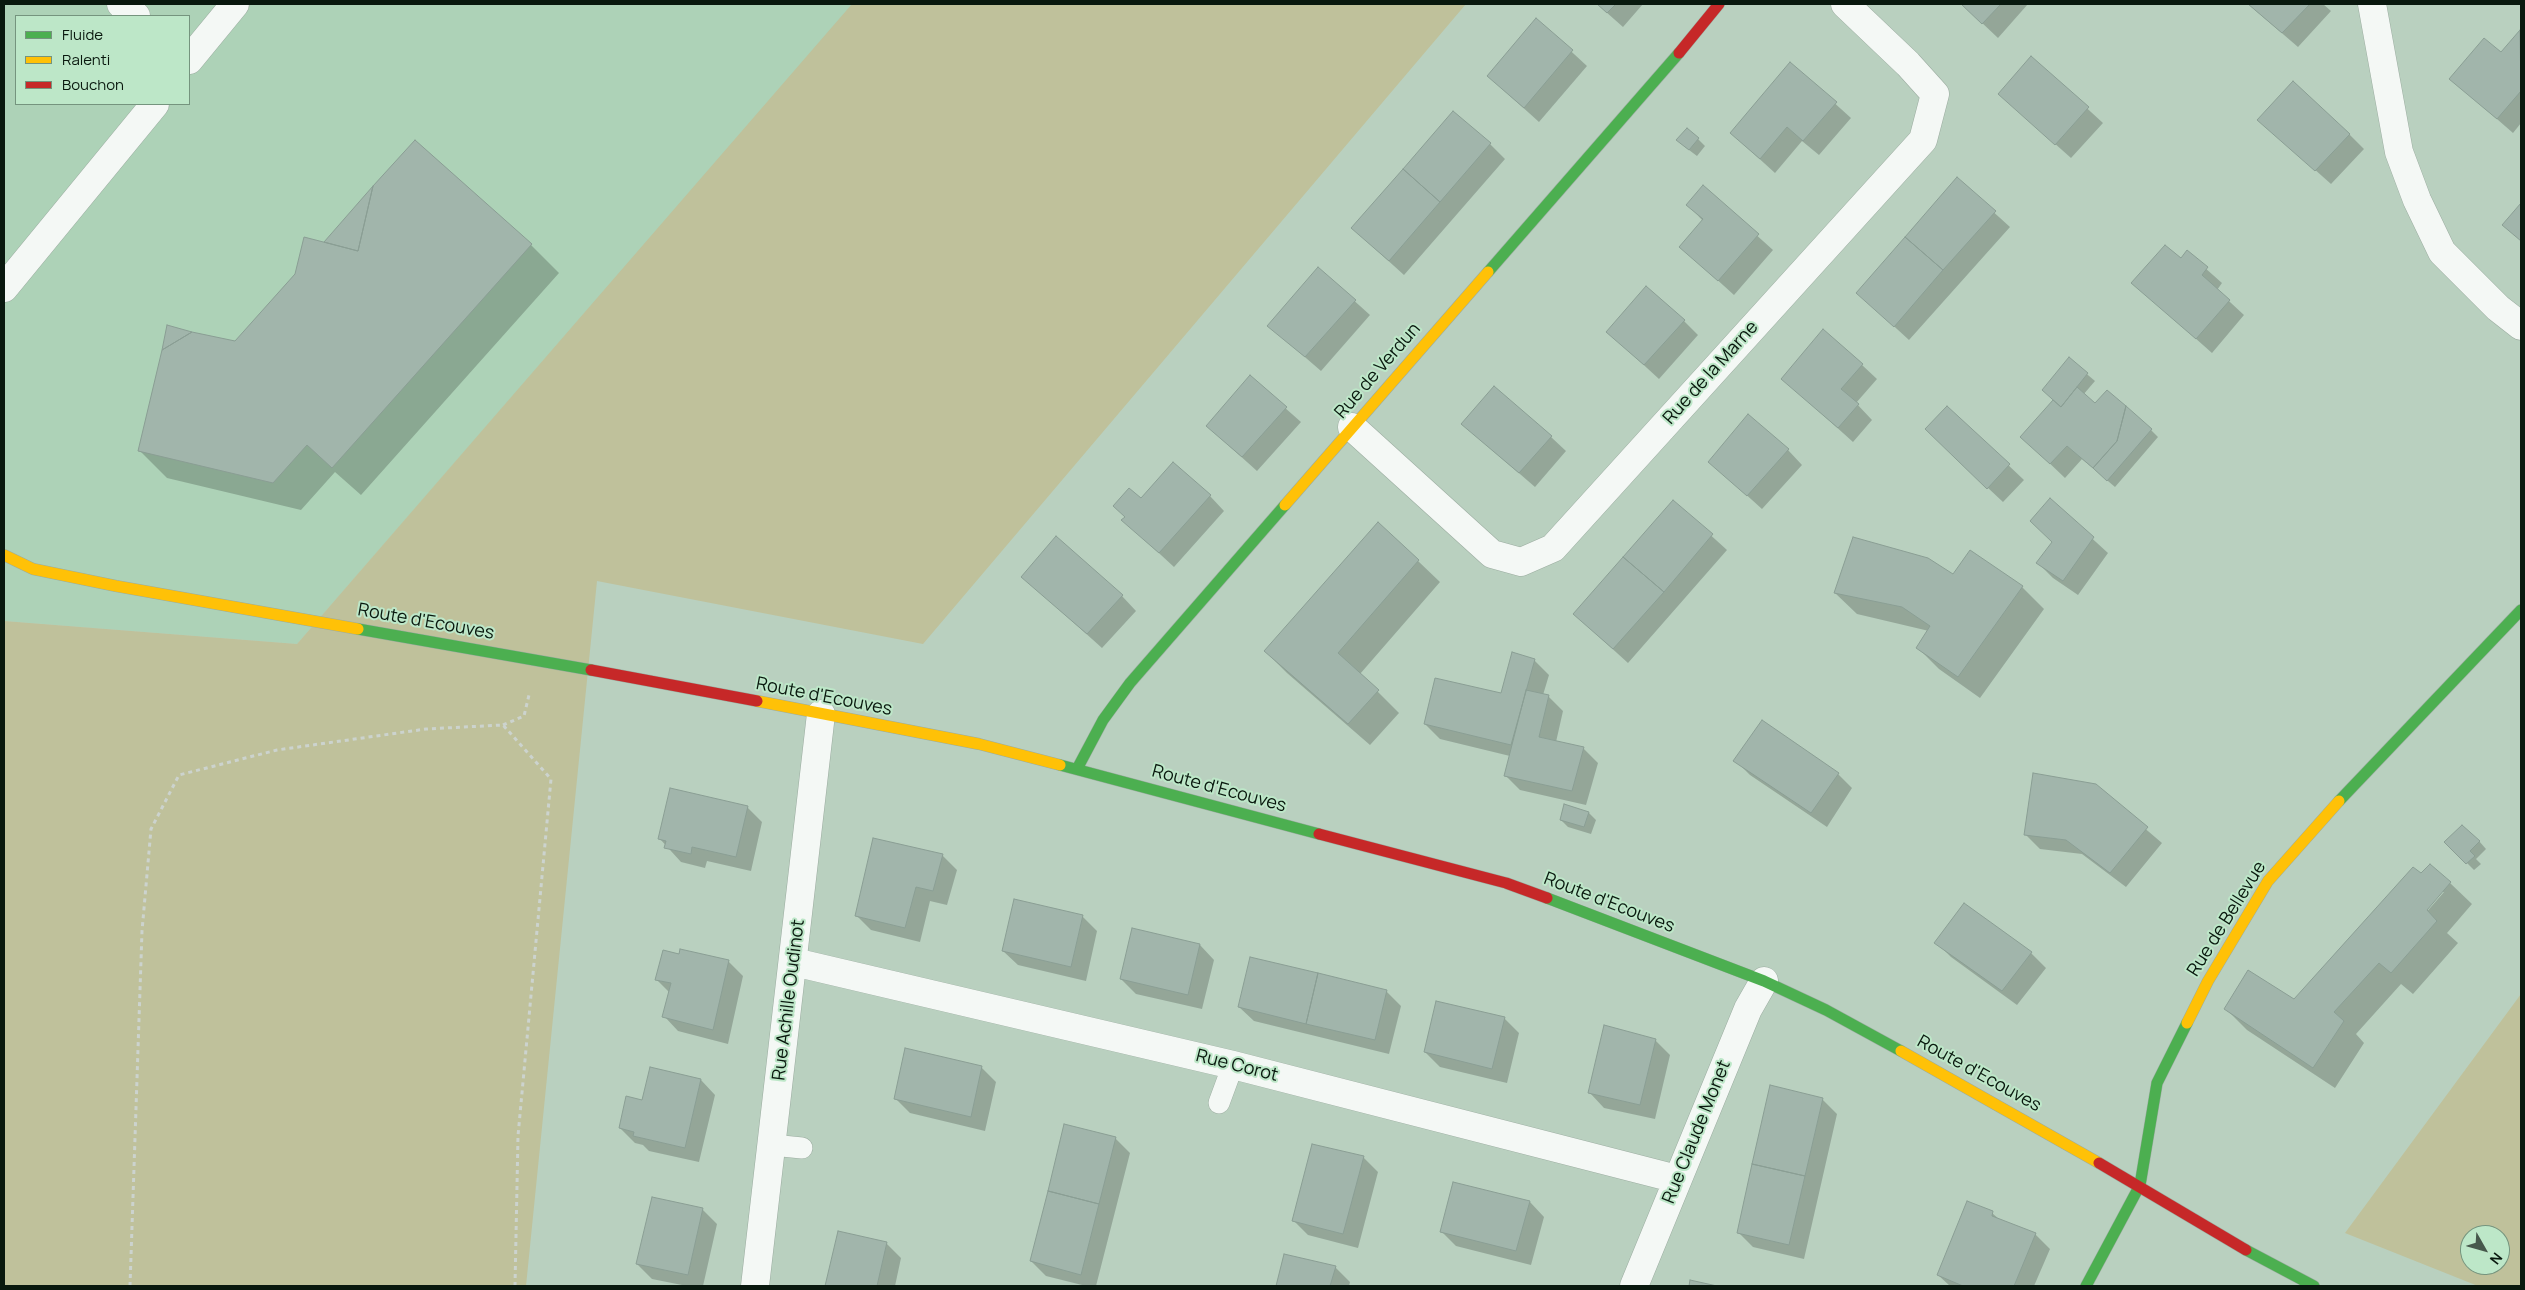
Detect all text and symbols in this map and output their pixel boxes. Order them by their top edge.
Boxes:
legend [15,15,190,105]
text: Fluide [62,24,103,45]
text: Ralenti [62,49,110,70]
text: Bouchon [62,74,124,95]
street label: Rue de la Marne [1659,317,1763,429]
street label: Rue de Verdun [1331,319,1425,423]
street label: Route d'Ecouves [356,599,496,645]
street label: Route d'Ecouves [754,673,894,721]
street label: Route d'Ecouves [1149,761,1289,817]
street label: Rue de Bellevue [2183,858,2271,980]
street label: Route d'Ecouves [1541,868,1677,938]
street label: Rue Achille Oudinot [768,918,810,1082]
street label: Route d'Ecouves [1913,1031,2045,1117]
street label: Rue Corot [1194,1045,1280,1087]
street label: Rue Claude Monet [1658,1057,1736,1207]
north arrow [2460,1225,2510,1275]
text: N [2486,1249,2507,1269]

